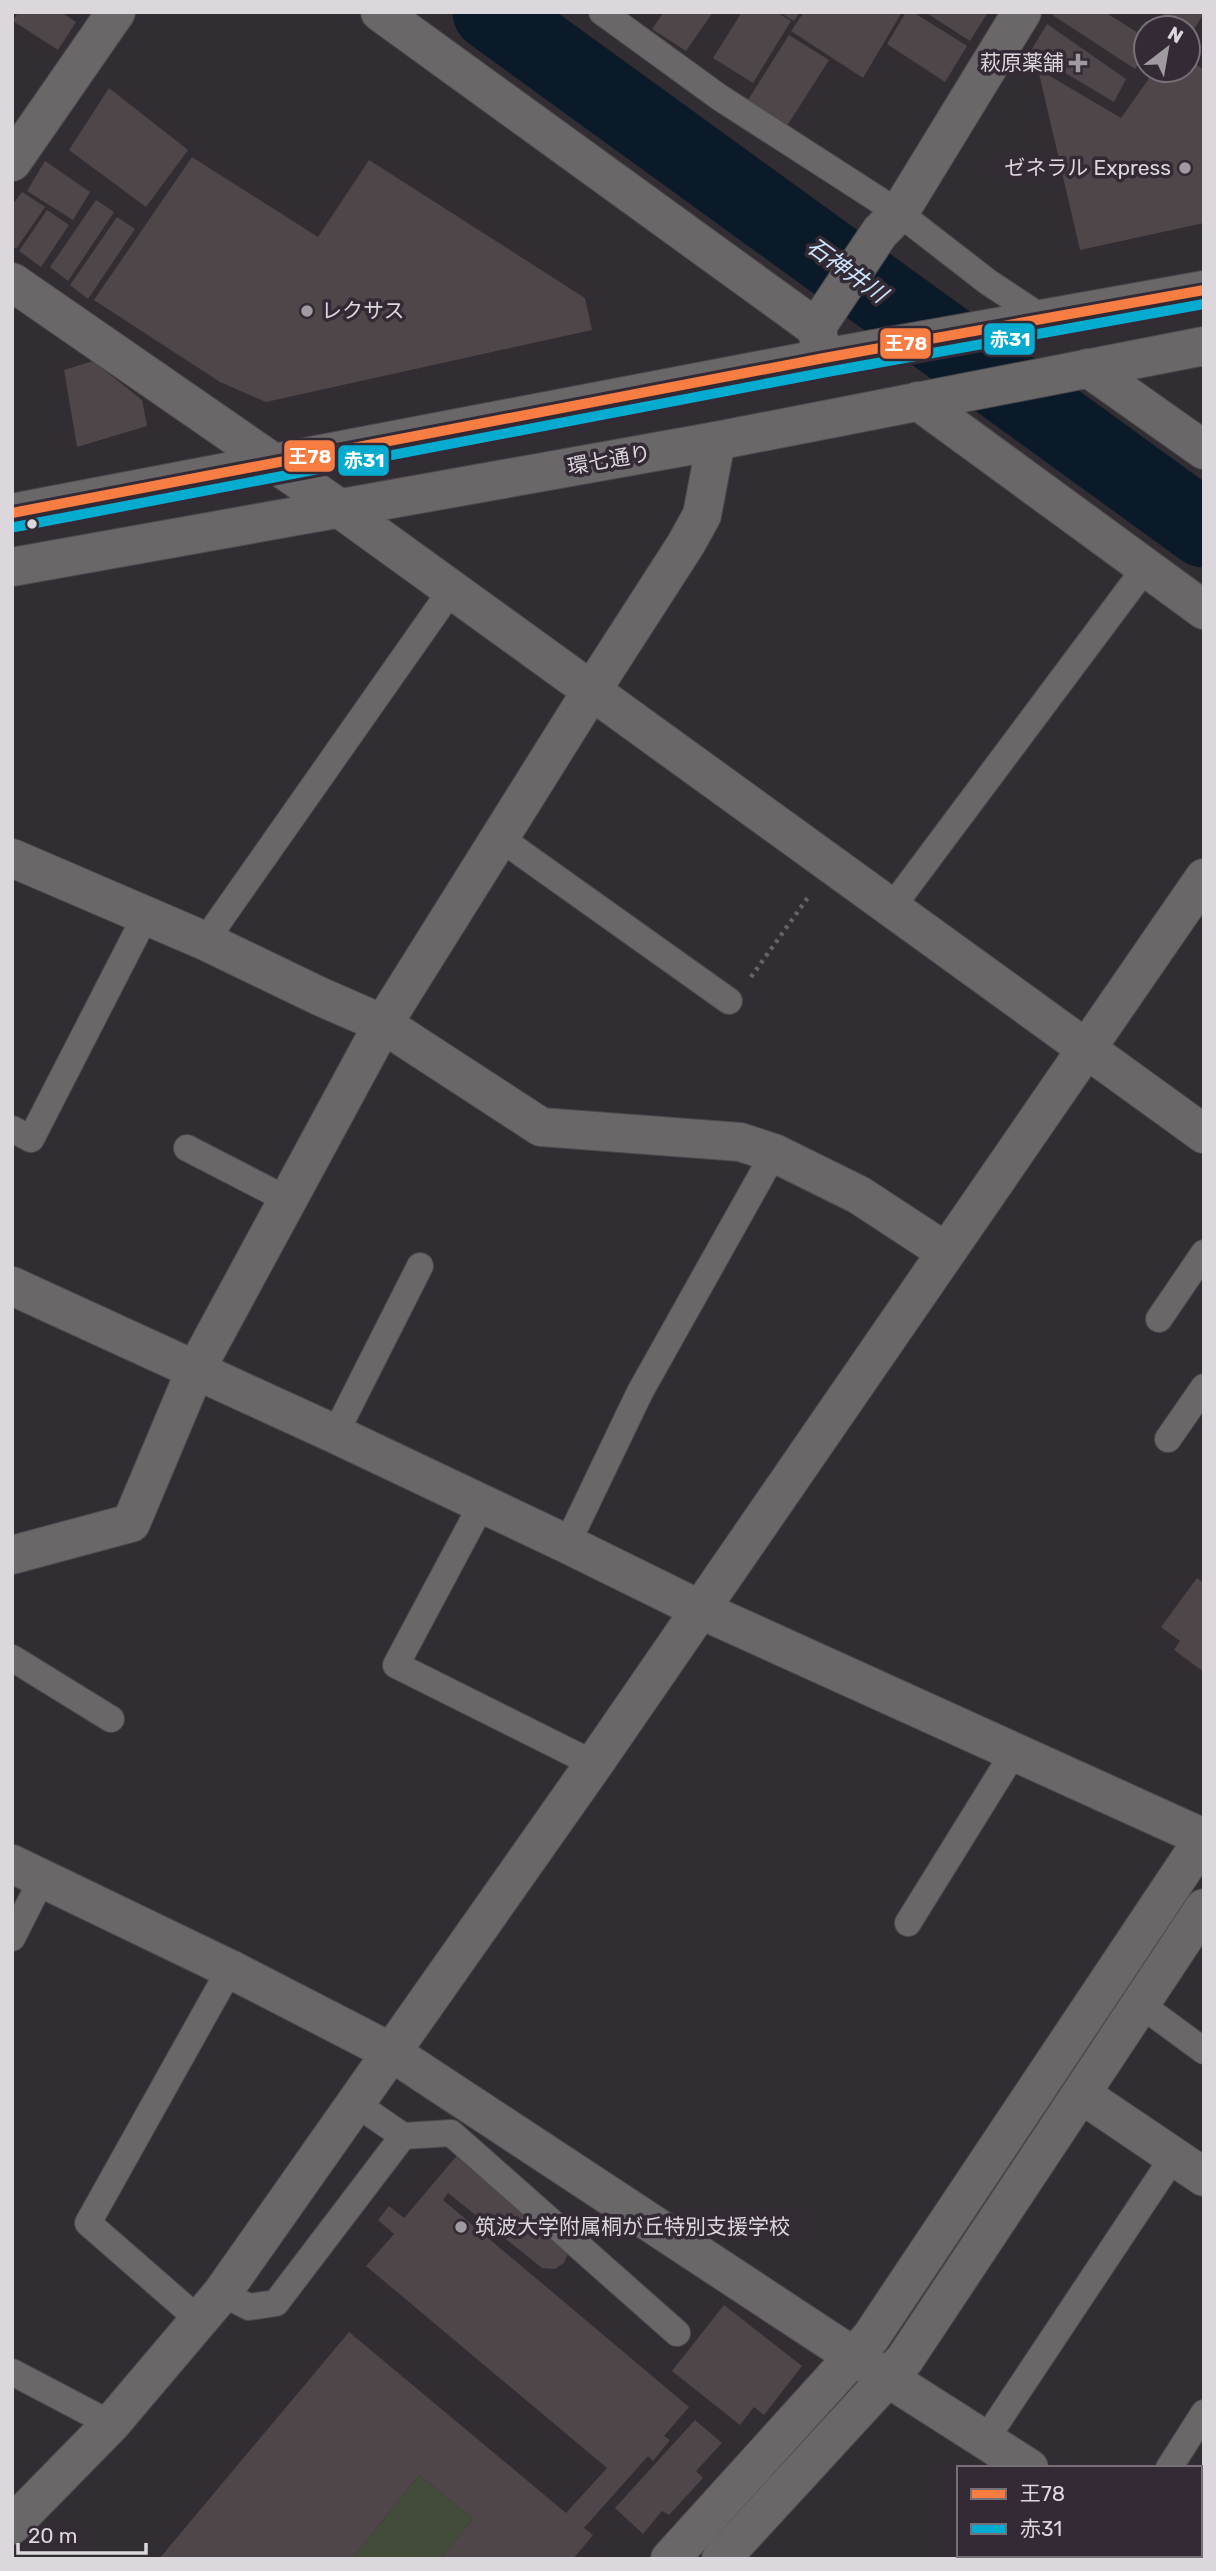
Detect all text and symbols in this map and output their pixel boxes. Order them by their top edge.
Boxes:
north arrow [1132,14,1202,84]
text: N [1164,21,1187,48]
place label: 萩原薬舗 [980,50,1064,75]
marker: 萩原薬舗 [1070,55,1086,71]
place label: ゼネラル Express [1004,155,1171,180]
marker: ゼネラル Express [1177,160,1193,176]
water label: 石神井川 [802,232,895,310]
place label: レクサス [321,298,405,323]
marker: レクサス [299,303,315,319]
line badge: 赤31 [983,322,1036,356]
line badge: 王78 [879,327,932,360]
text: 赤31 [990,328,1030,351]
text: 王78 [885,332,928,355]
line badge: 王78 [283,439,336,473]
street label: 環七通り [565,440,652,479]
line badge: 赤31 [337,444,390,477]
text: 王78 [289,445,332,468]
text: 赤31 [344,449,384,472]
unlabelled marker [25,517,39,531]
place label: 筑波大学附属桐が丘特別支援学校 [475,2214,790,2239]
marker: 筑波大学附属桐が丘特別支援学校 [453,2219,469,2235]
legend [957,2466,1202,2557]
text: 王78 [1020,2481,1065,2506]
scale bar [18,2512,145,2556]
text: 赤31 [1020,2516,1062,2541]
text: 20 m [28,2523,77,2548]

